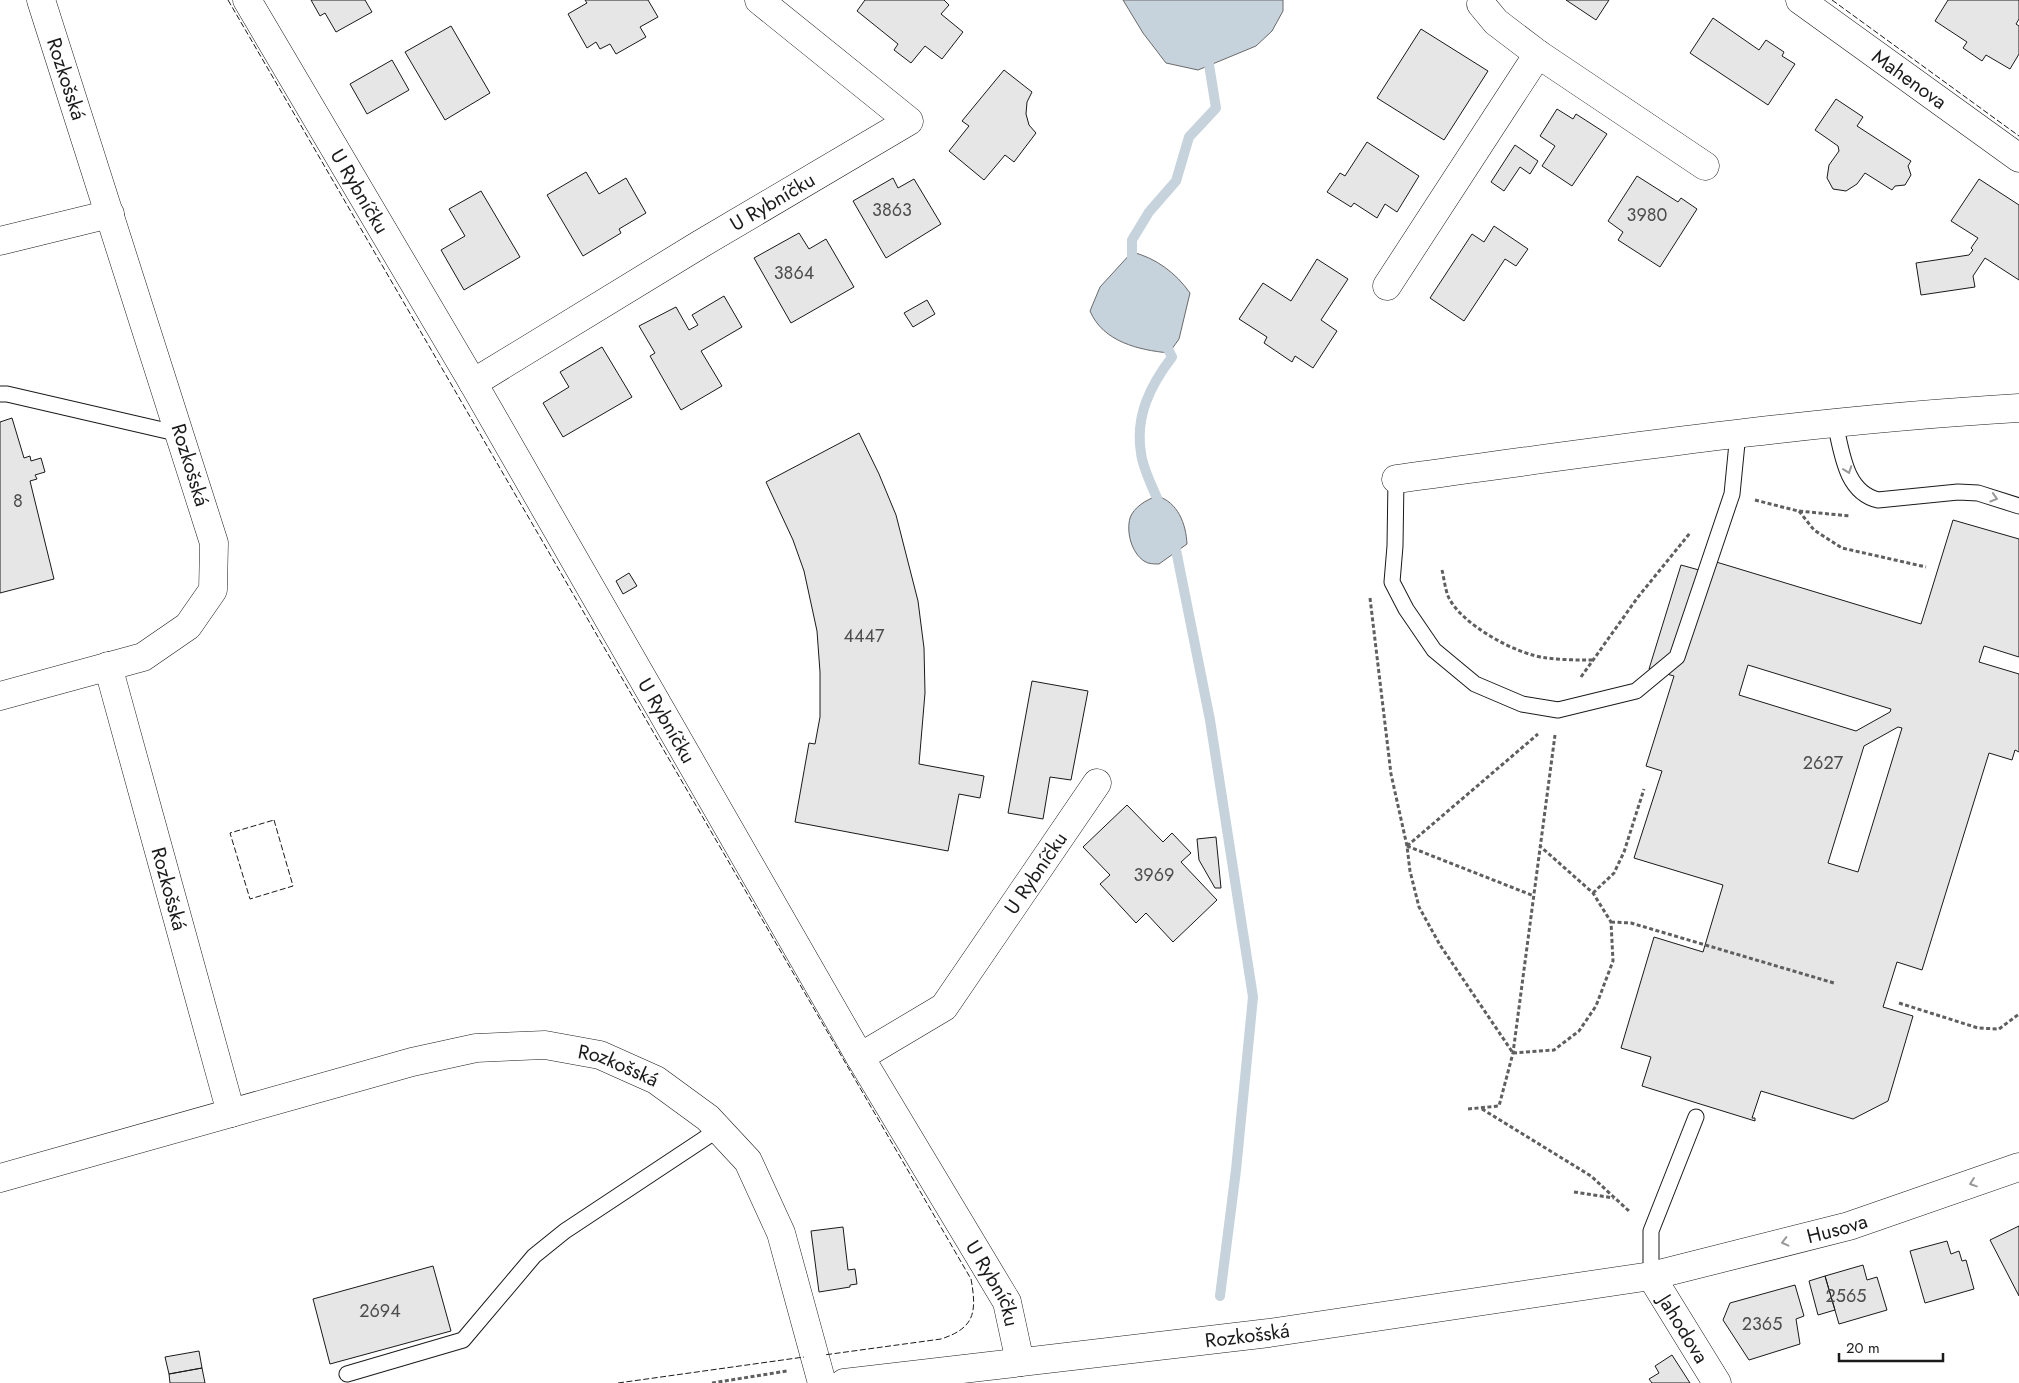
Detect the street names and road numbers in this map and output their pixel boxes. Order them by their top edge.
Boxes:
street label: Rozkošská [39,34,93,124]
street label: Mahenova [1866,42,1953,116]
street label: U Rybníčku [323,143,396,239]
street label: U Rybníčku [724,165,820,238]
street label: Rozkošská [164,420,216,510]
street label: U Rybníčku [631,672,703,769]
street label: U Rybníčku [997,826,1074,920]
street label: Rozkošská [144,844,195,934]
street label: Rozkošská [576,1037,663,1094]
street label: Husova [1803,1206,1871,1251]
street label: U Rybníčku [959,1235,1026,1329]
street label: Jahodova [1650,1286,1716,1369]
street label: Rozkošská [1203,1316,1292,1355]

